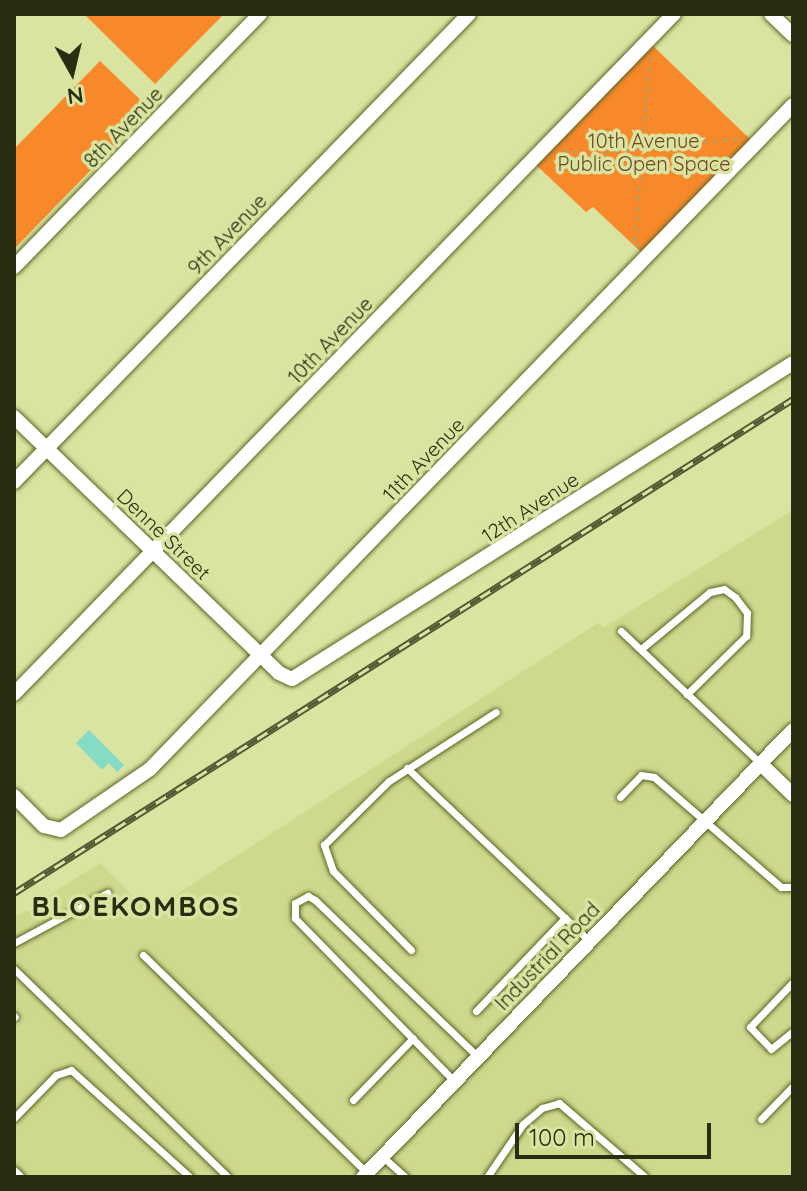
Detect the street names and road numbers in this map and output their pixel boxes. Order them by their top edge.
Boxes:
street label: 8th Avenue [79,82,167,172]
street label: 9th Avenue [183,189,271,279]
street label: 10th Avenue [283,292,377,388]
street label: 11th Avenue [377,412,469,506]
street label: 12th Avenue [477,467,583,547]
street label: Denne Street [112,484,216,584]
street label: Industrial Road [490,897,604,1015]

